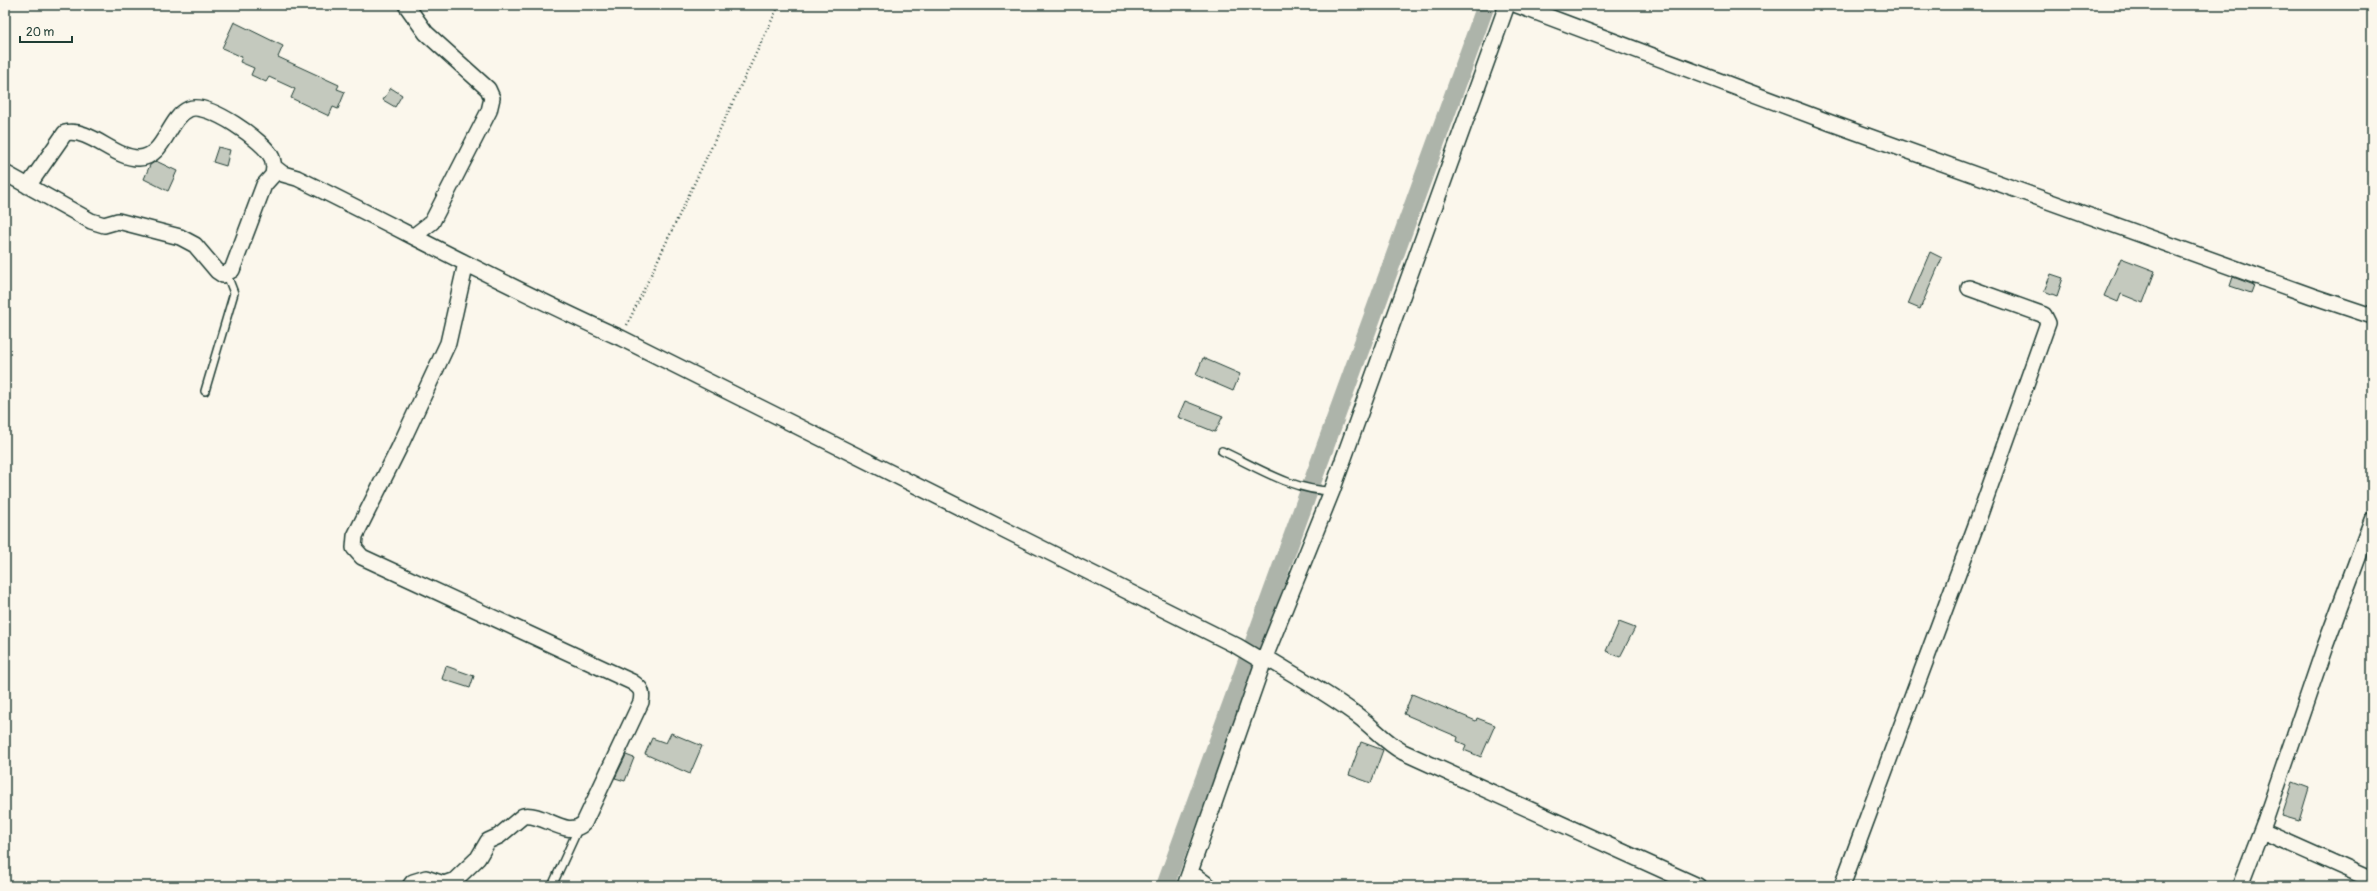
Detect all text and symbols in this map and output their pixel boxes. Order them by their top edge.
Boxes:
scale bar [20,18,72,44]
text: 20 m [26,25,55,40]

